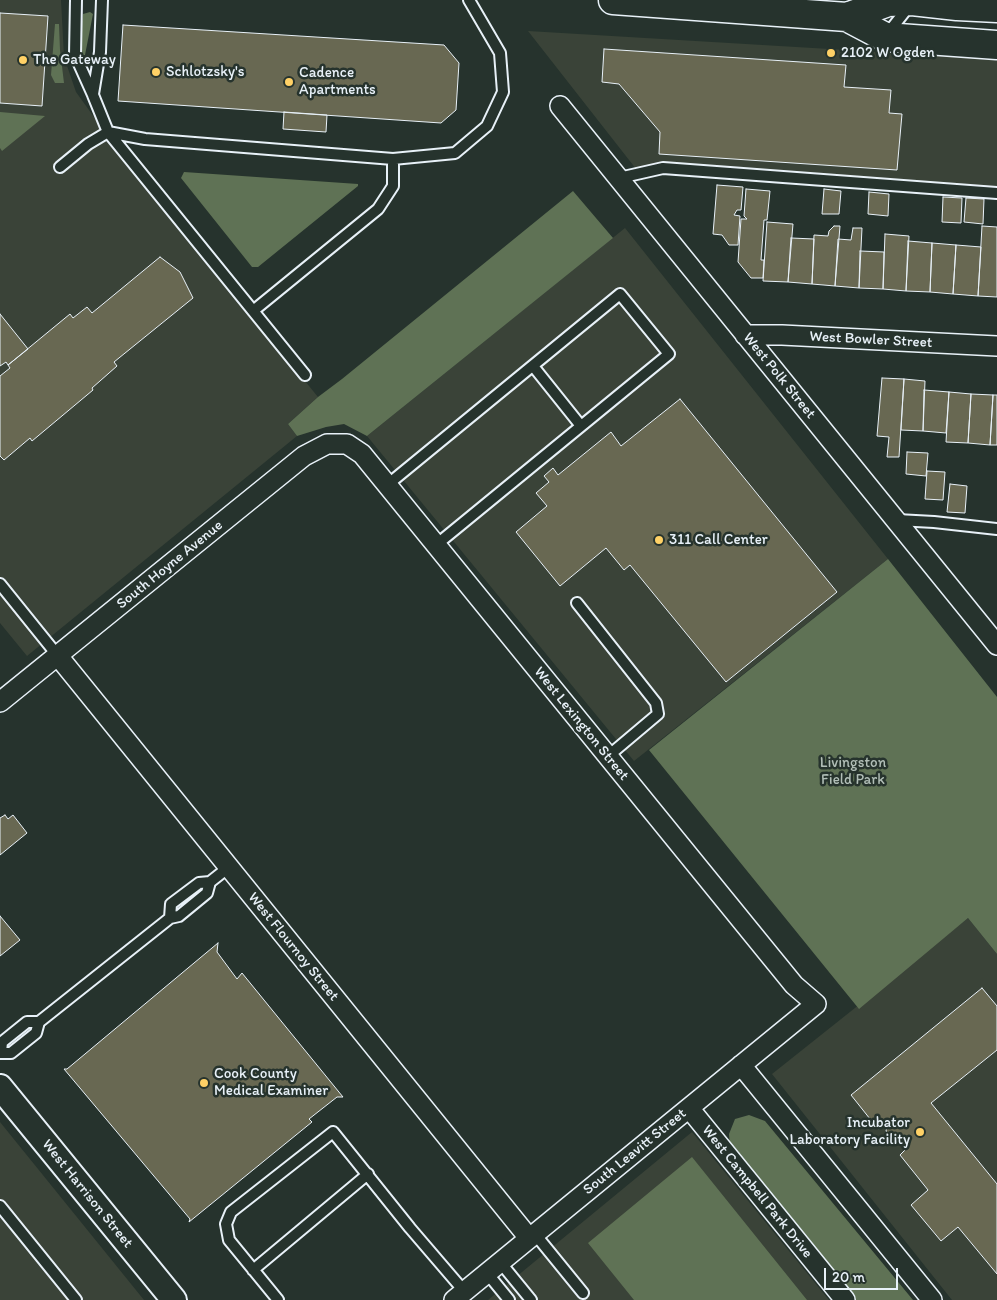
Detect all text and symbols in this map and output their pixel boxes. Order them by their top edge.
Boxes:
place label: 2102 W Ogden [841,44,935,62]
marker: 2102 W Ogden [825,47,837,59]
place label: The Gateway [33,51,116,69]
marker: The Gateway [17,54,29,66]
place label: Schlotzsky's [166,63,245,81]
place label: Cadence Apartments [299,64,376,99]
marker: Schlotzsky's [150,66,162,78]
marker: Cadence Apartments [283,76,295,88]
street label: West Bowler Street [809,328,933,352]
street label: West Polk Street [739,329,819,423]
street label: South Hoyne Avenue [113,517,227,613]
place label: 311 Call Center [669,531,768,549]
marker: 311 Call Center [653,534,665,546]
street label: West Lexington Street [530,664,632,784]
park label: Livingston Field Park [820,754,886,789]
street label: West Flournoy Street [244,889,342,1005]
place label: Cook County Medical Examiner [214,1065,328,1100]
marker: Cook County Medical Examiner [198,1077,210,1089]
street label: South Leavitt Street [580,1105,690,1199]
place label: Incubator Laboratory Facility [789,1114,910,1149]
street label: West Campbell Park Drive [698,1122,816,1262]
marker: Incubator Laboratory Facility [914,1126,926,1138]
street label: West Harrison Street [38,1136,136,1252]
scale bar [827,1258,901,1290]
text: 20 m [832,1268,865,1286]

